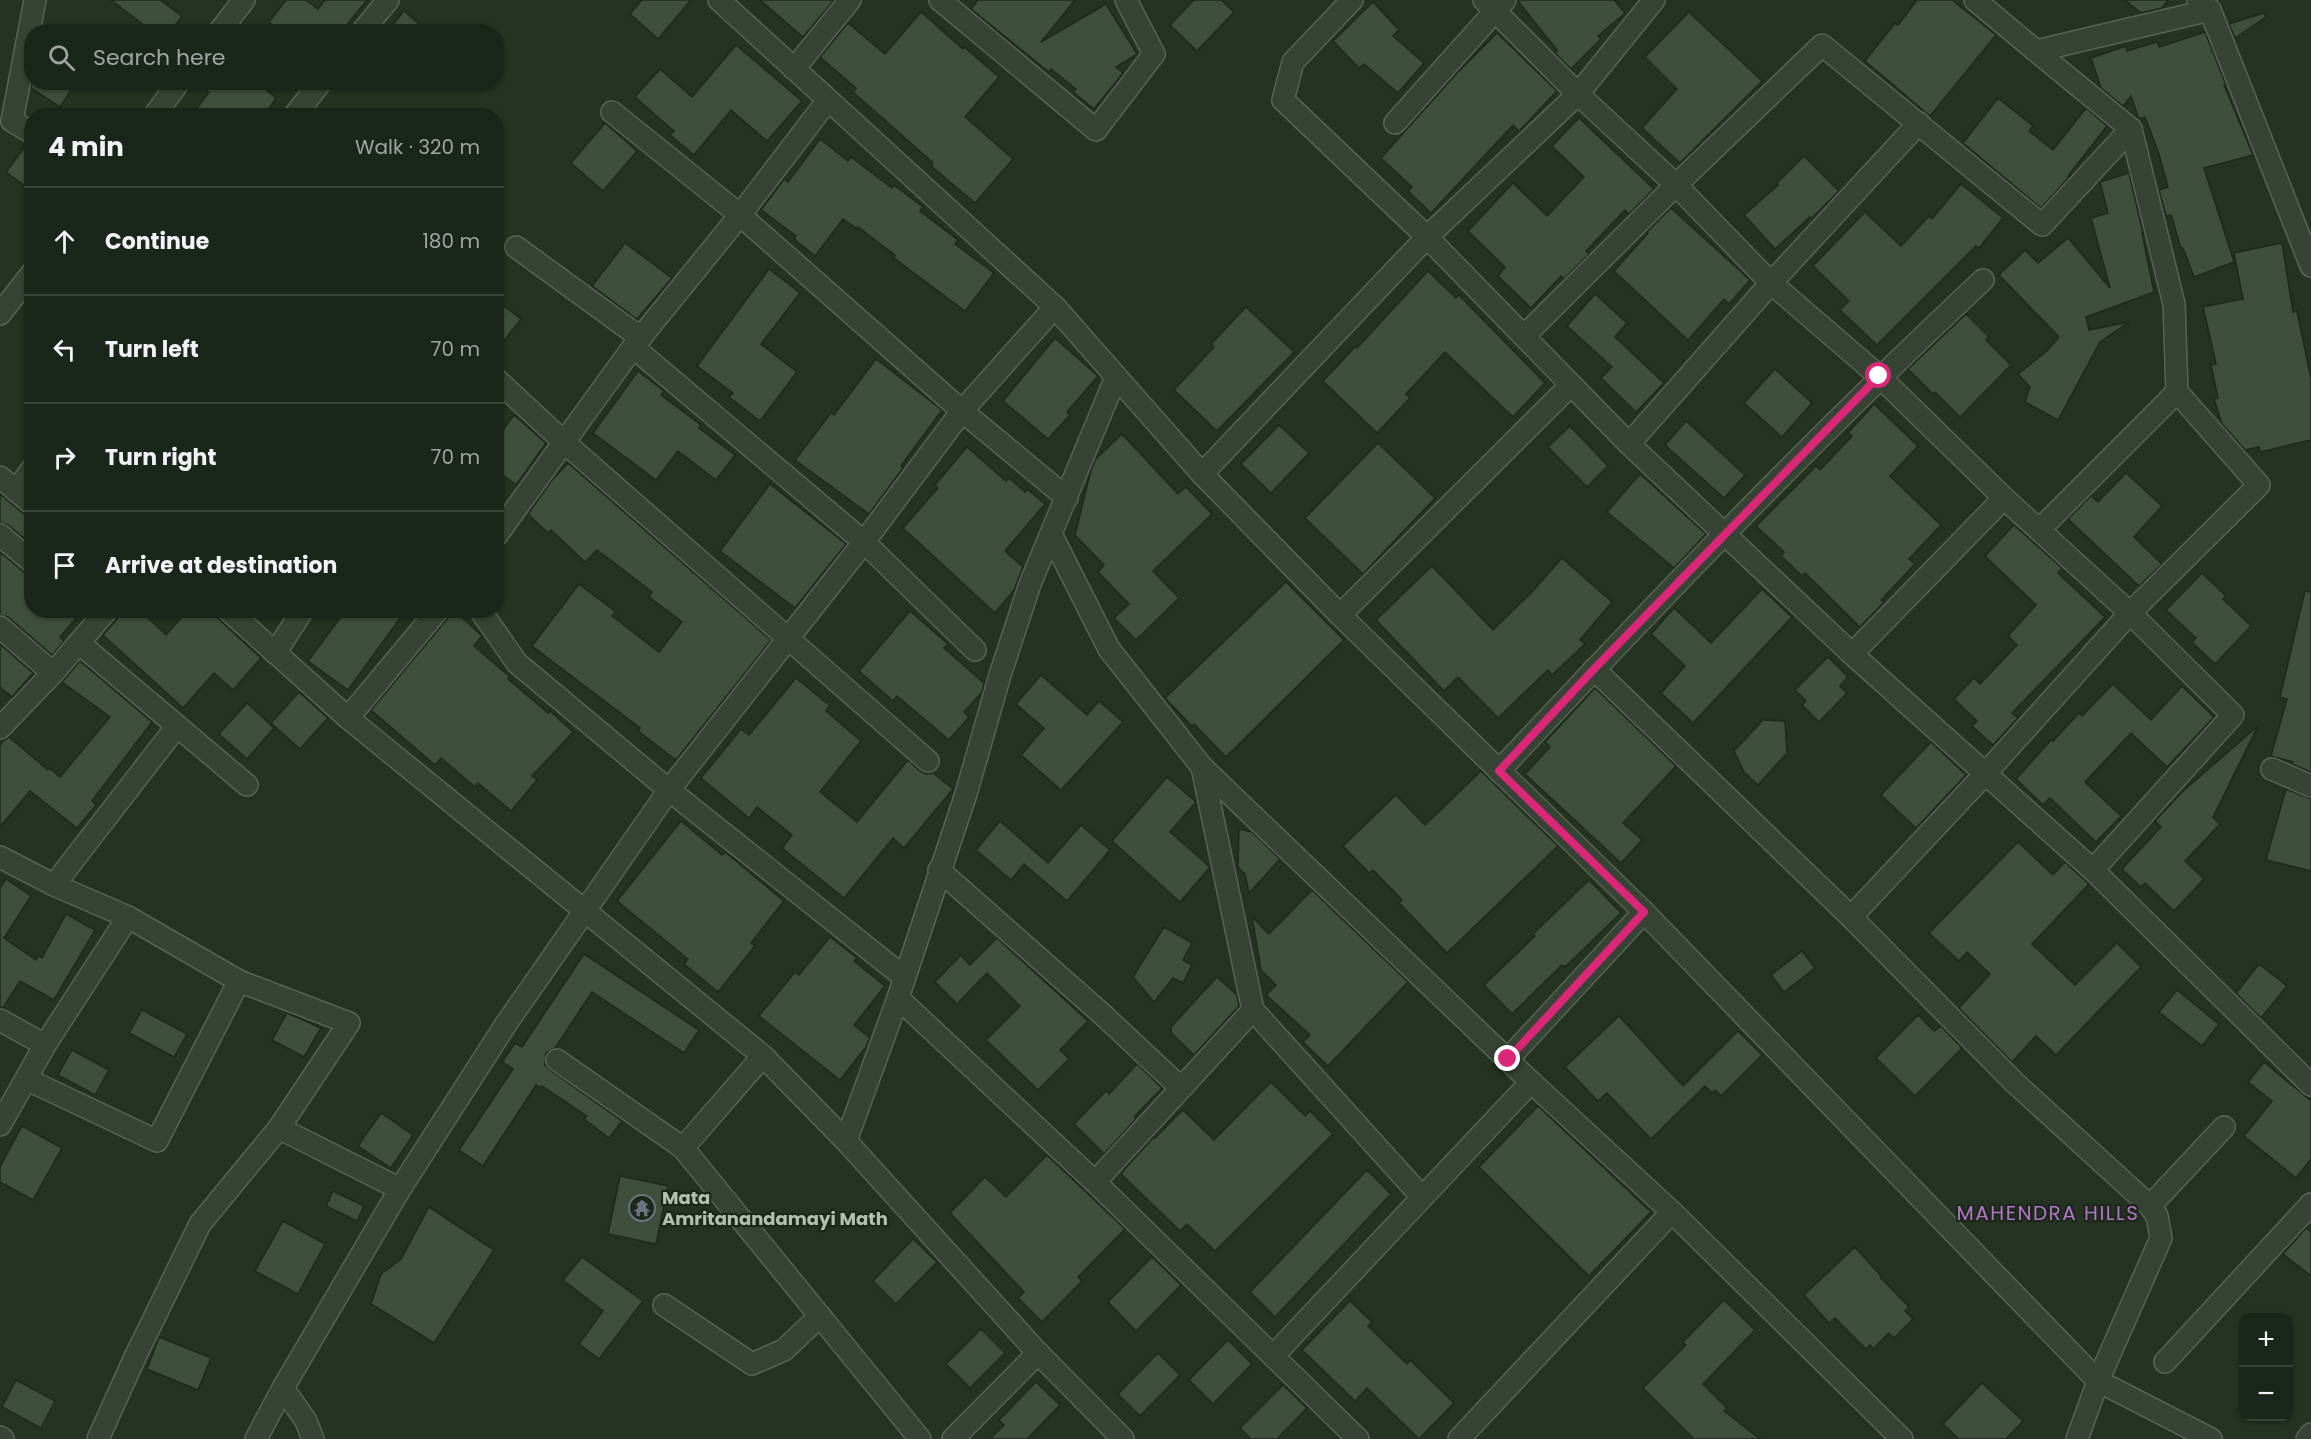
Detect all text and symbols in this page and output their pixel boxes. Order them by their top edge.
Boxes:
search box [24,24,504,90]
icon: search [45,41,78,74]
text: Search here [93,42,226,73]
text: 4 min [48,129,124,165]
text: Walk · 320 m [355,133,480,161]
icon: ahead [48,225,81,258]
text: Continue [105,226,209,257]
text: 180 m [422,227,480,255]
icon: left [48,333,81,366]
text: Turn left [105,334,199,365]
text: 70 m [431,335,480,363]
route start [1865,362,1891,388]
icon: right [48,441,81,474]
text: Turn right [105,442,216,473]
text: 70 m [431,443,480,471]
icon: arrive [48,549,81,582]
text: Arrive at destination [105,550,337,581]
route end [1494,1045,1520,1071]
place label: Mata Amritanandamayi Math [662,1185,888,1231]
temple icon: Mata Amritanandamayi Math [627,1193,657,1223]
district label: MAHENDRA HILLS [1957,1199,2139,1227]
map controls [2239,1313,2293,1421]
button: + [2239,1313,2293,1367]
button: − [2239,1367,2293,1421]

